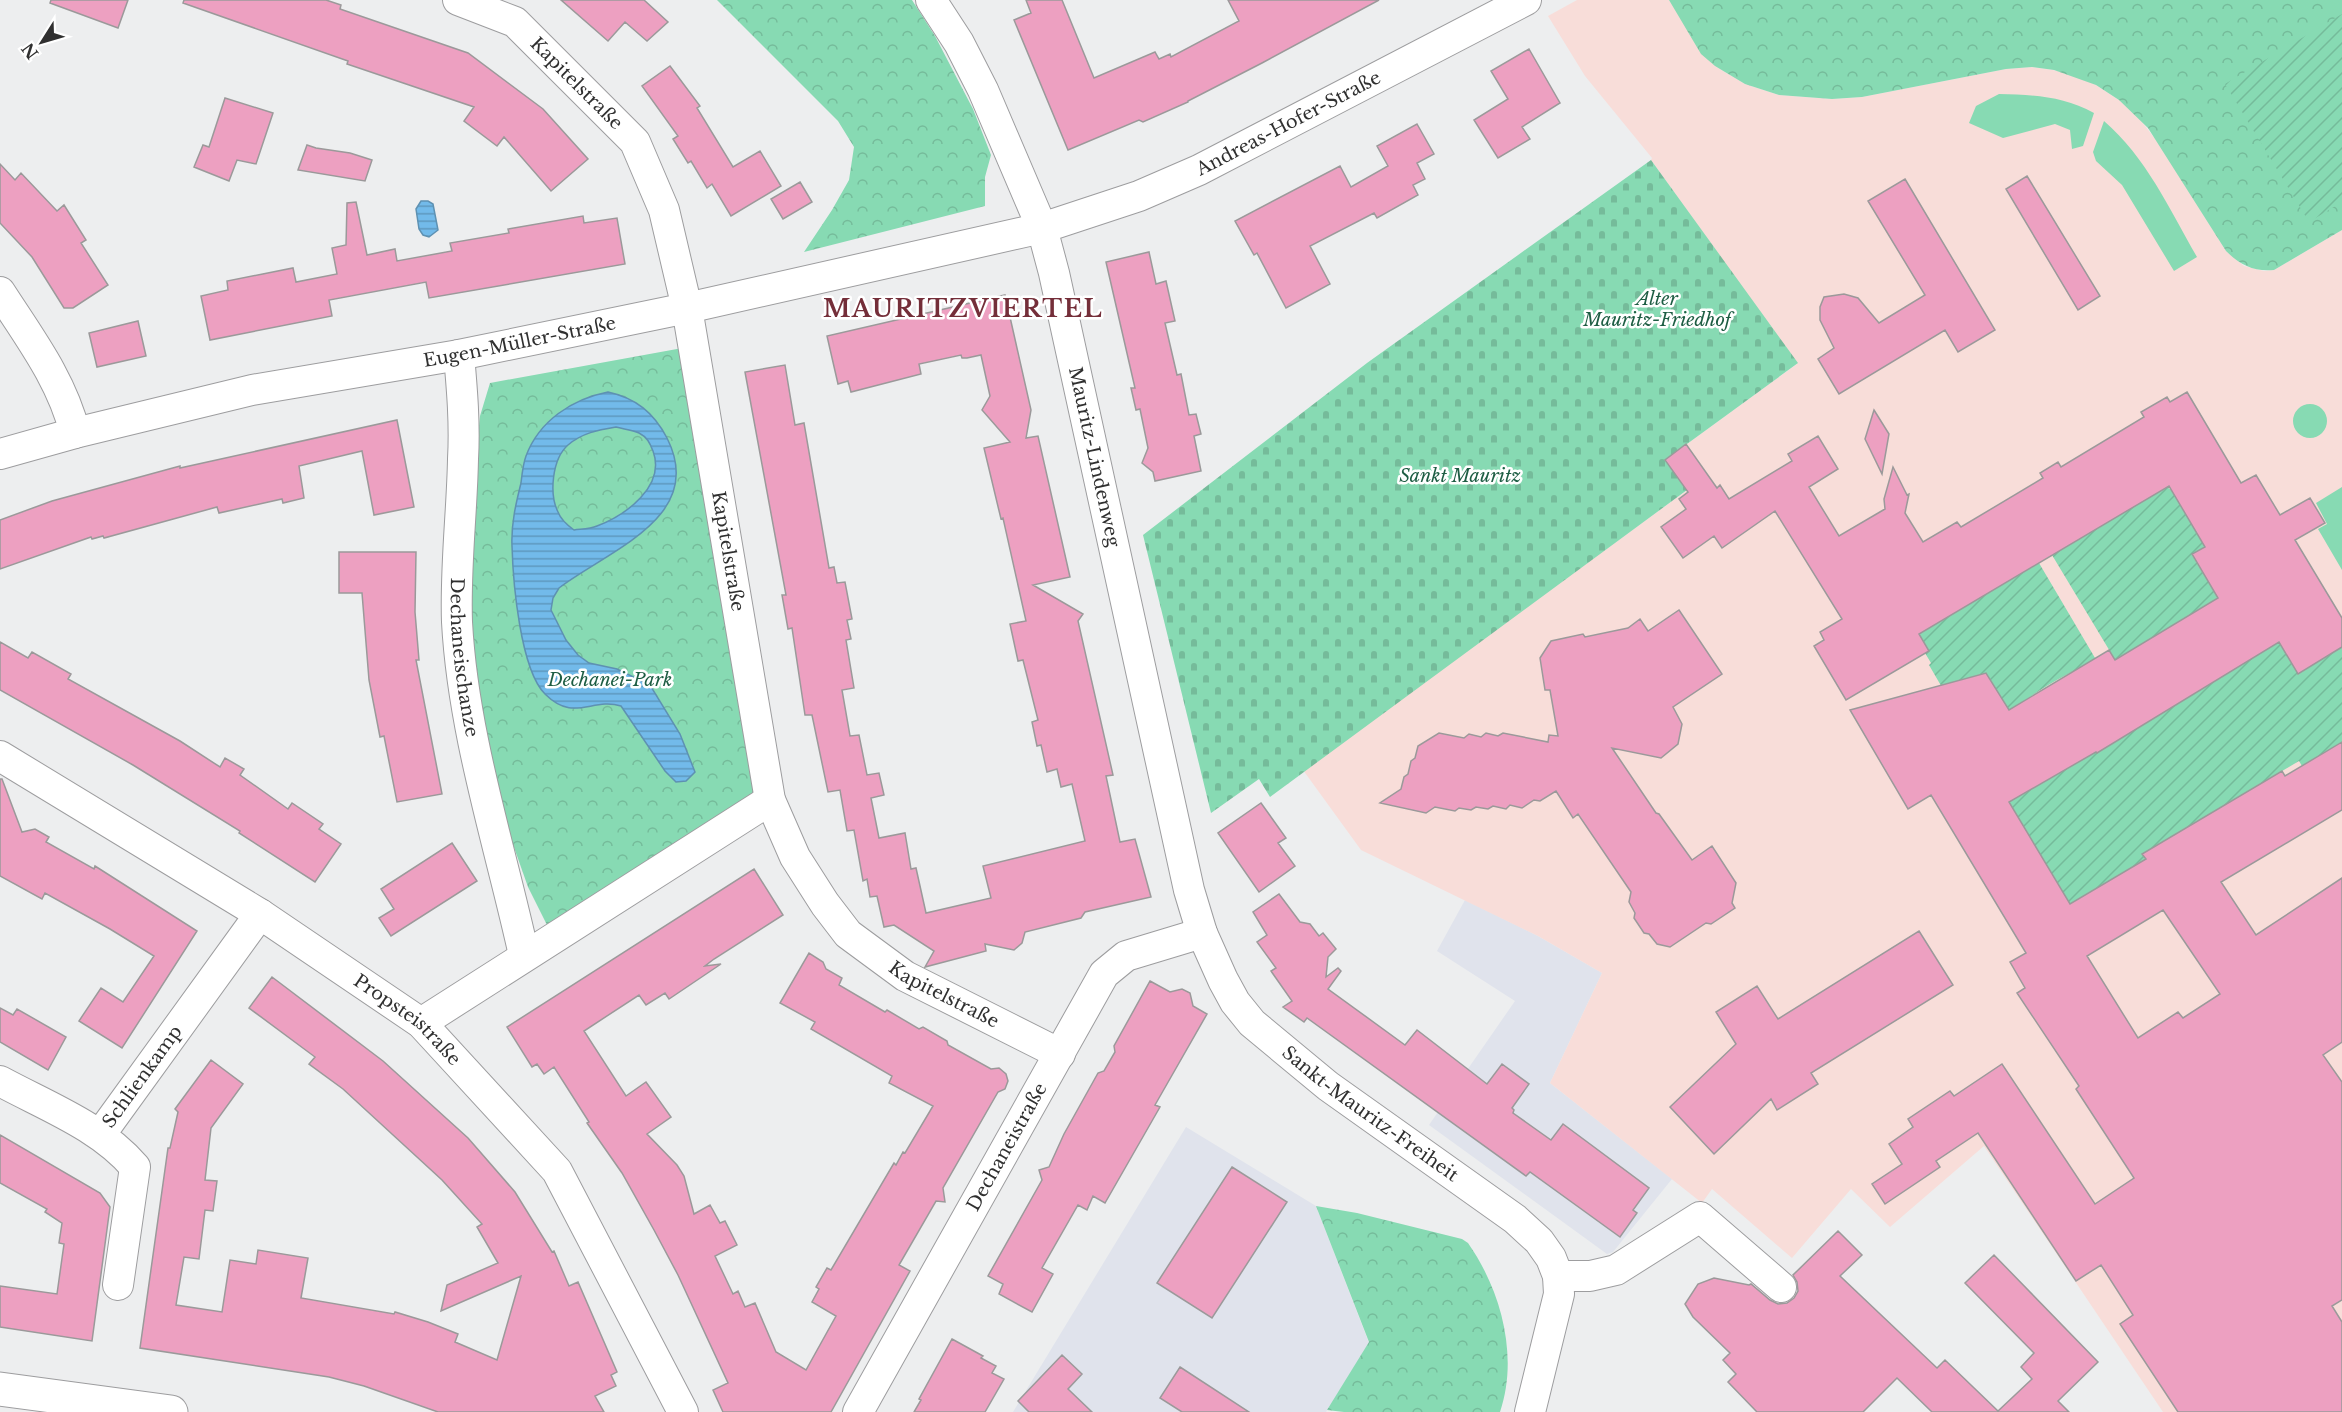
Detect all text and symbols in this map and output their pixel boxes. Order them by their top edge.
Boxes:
north arrow [12,12,72,72]
street label: Kapitelstraße [526,33,627,134]
text: N [18,39,43,63]
street label: Andreas-Hofer-Straße [1192,66,1384,181]
park label: Alter Mauritz-Friedhof [1582,288,1735,331]
district label: MAURITZVIERTEL [823,294,1103,323]
street label: Eugen-Müller-Straße [422,312,618,372]
street label: Mauritz-Lindenweg [1064,365,1125,549]
park label: Sankt Mauritz [1399,465,1521,487]
street label: Kapitelstraße [707,489,749,613]
street label: Dechaneischanze [446,577,483,739]
park label: Dechanei-Park [547,669,672,691]
street label: Kapitelstraße [884,957,1003,1033]
street label: Propsteistraße [350,970,465,1070]
street label: Schlienkamp [98,1021,187,1132]
street label: Sankt-Mauritz-Freiheit [1277,1041,1463,1186]
street label: Dechaneistraße [962,1079,1052,1215]

